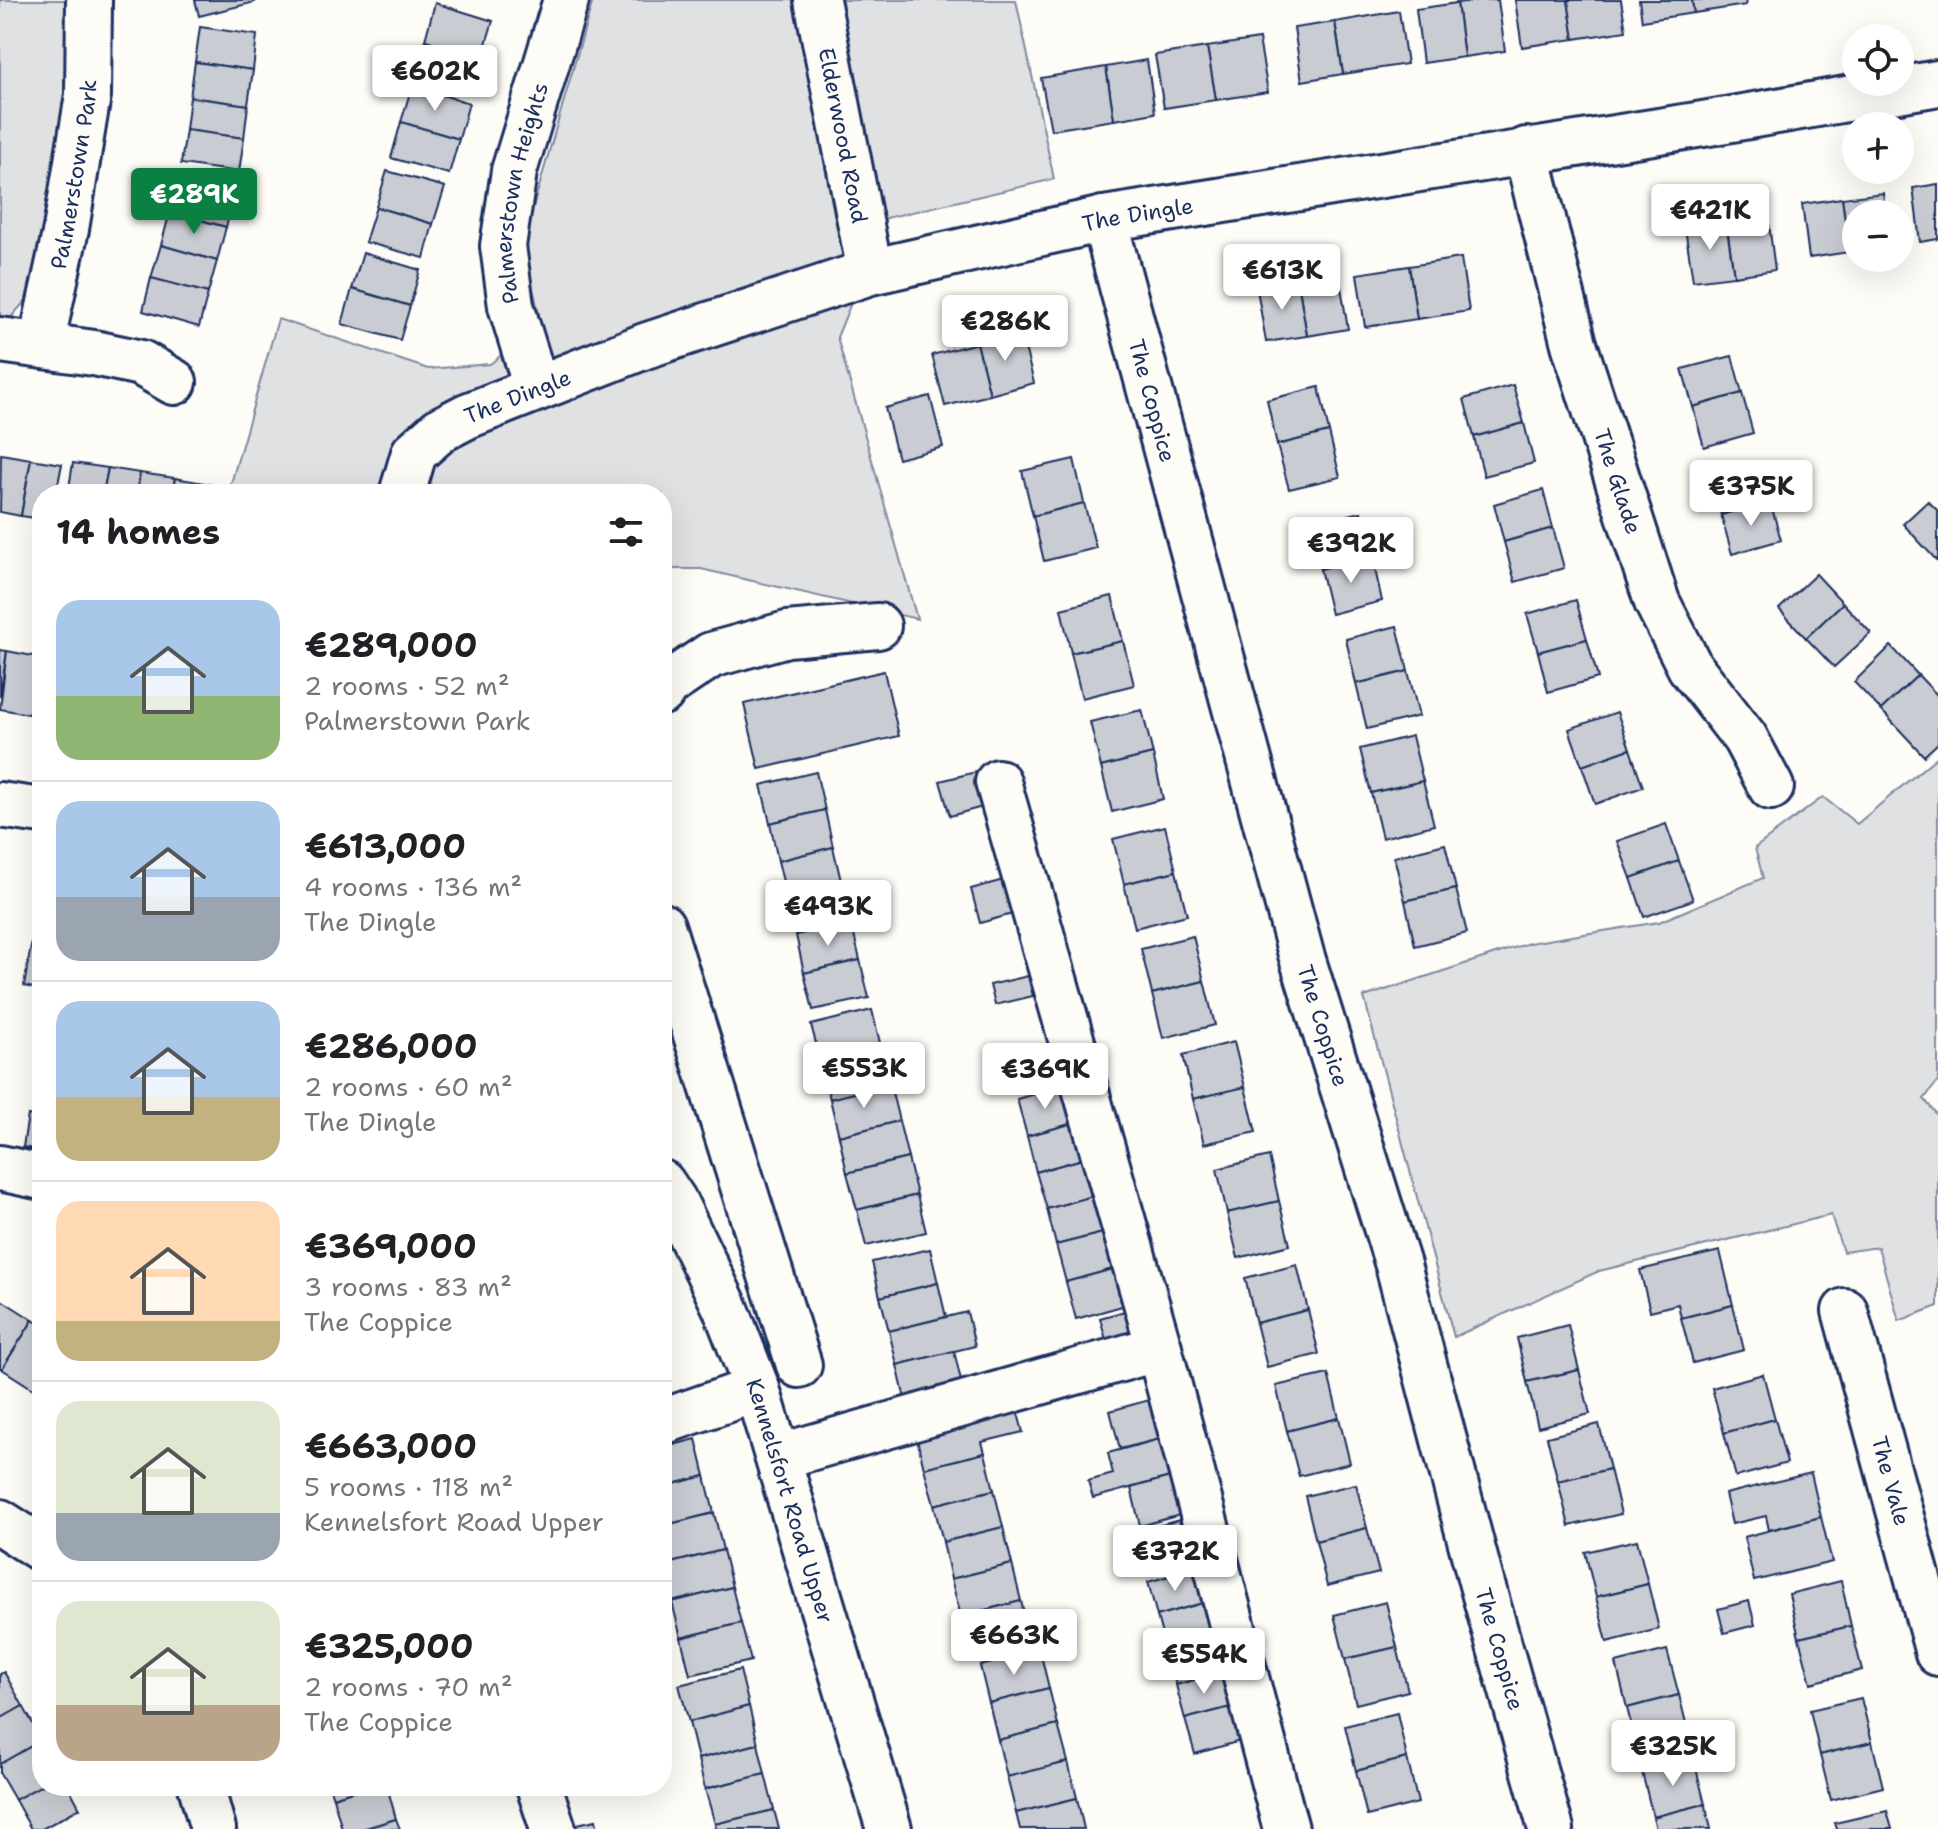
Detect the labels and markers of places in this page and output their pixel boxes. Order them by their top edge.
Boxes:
pin: €602K [379,45,491,113]
pin: €289K [138,168,250,236]
pin: €421K [1654,184,1766,252]
pin: €613K [1226,244,1338,312]
pin: €286K [949,295,1061,363]
pin: €375K [1695,460,1807,528]
pin: €392K [1295,517,1407,585]
pin: €493K [772,880,884,948]
pin: €553K [808,1042,920,1110]
pin: €369K [989,1043,1101,1111]
pin: €372K [1119,1525,1231,1593]
pin: €663K [958,1609,1070,1677]
pin: €554K [1148,1628,1260,1696]
pin: €325K [1617,1720,1729,1788]

